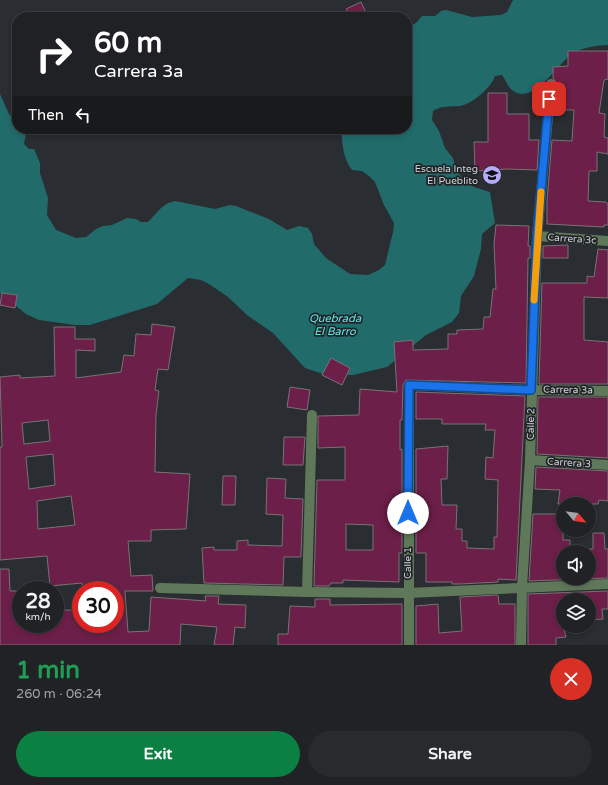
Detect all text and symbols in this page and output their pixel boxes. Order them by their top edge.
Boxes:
text: 60 m [94,26,162,60]
icon: right [28,28,80,80]
text: Carrera 3a [94,60,183,82]
pin [532,82,566,116]
icon: arrive [538,88,560,110]
icon: left [72,104,94,126]
text: Then [28,106,64,124]
place label: Escuela Integ El Pueblito [415,163,478,187]
school or university icon: Escuela Integ El Pueblito [481,164,503,186]
street label: Carrera 3c [547,231,597,247]
water label: Quebrada El Barro [309,312,362,338]
street label: Carrera 3a [543,384,593,396]
street label: Calle 2 [525,408,537,440]
street label: Carrera 3 [547,455,591,471]
position arrow [387,492,429,534]
north arrow [556,497,596,537]
map controls [556,497,596,633]
button: sound [556,545,596,585]
street label: Calle 1 [402,547,414,579]
speed limit sign: 30 [72,581,124,633]
text: 28 [25,590,51,614]
button: layers [556,593,596,633]
text: km/h [25,611,51,623]
text: 1 min [16,656,80,685]
button: close [550,658,592,700]
text: 260 m · 06:24 [16,686,102,702]
button: Exit [16,731,300,777]
button: Share [308,731,592,777]

